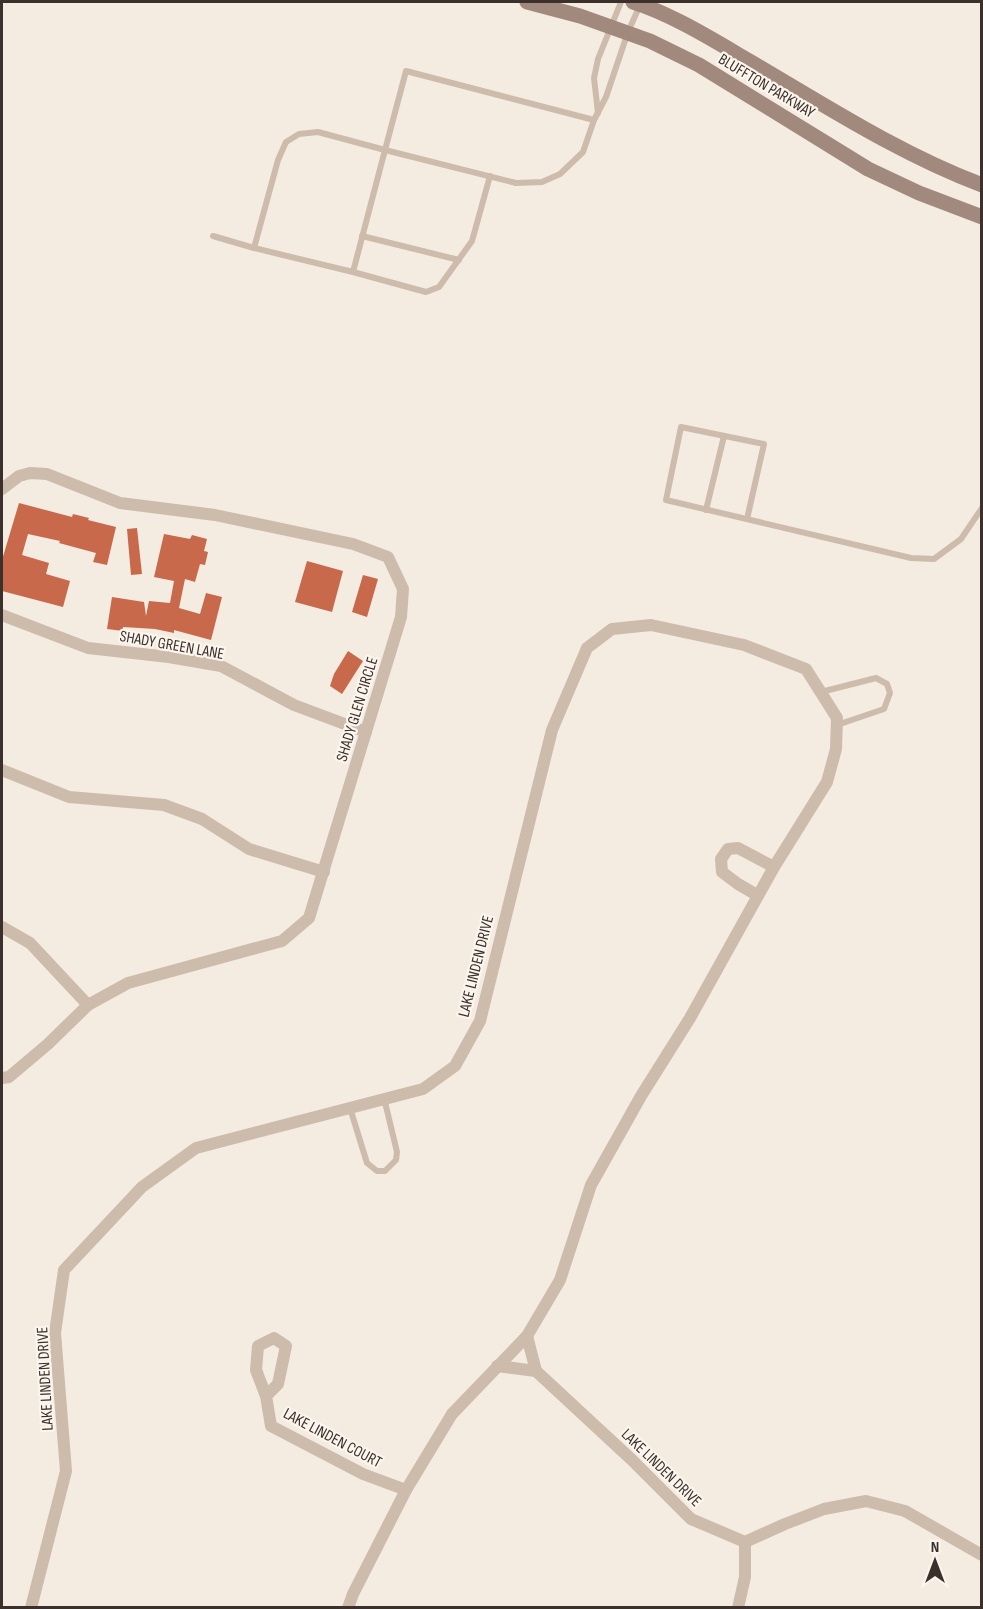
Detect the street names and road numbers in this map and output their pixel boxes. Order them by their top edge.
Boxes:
street label: BLUFFTON PARKWAY [715,50,818,123]
street label: SHADY GREEN LANE [118,627,225,664]
street label: SHADY GLEN CIRCLE [333,655,382,764]
street label: LAKE LINDEN DRIVE [455,914,498,1019]
street label: LAKE LINDEN DRIVE [33,1326,58,1431]
street label: LAKE LINDEN COURT [280,1404,385,1472]
street label: LAKE LINDEN DRIVE [617,1425,705,1511]

